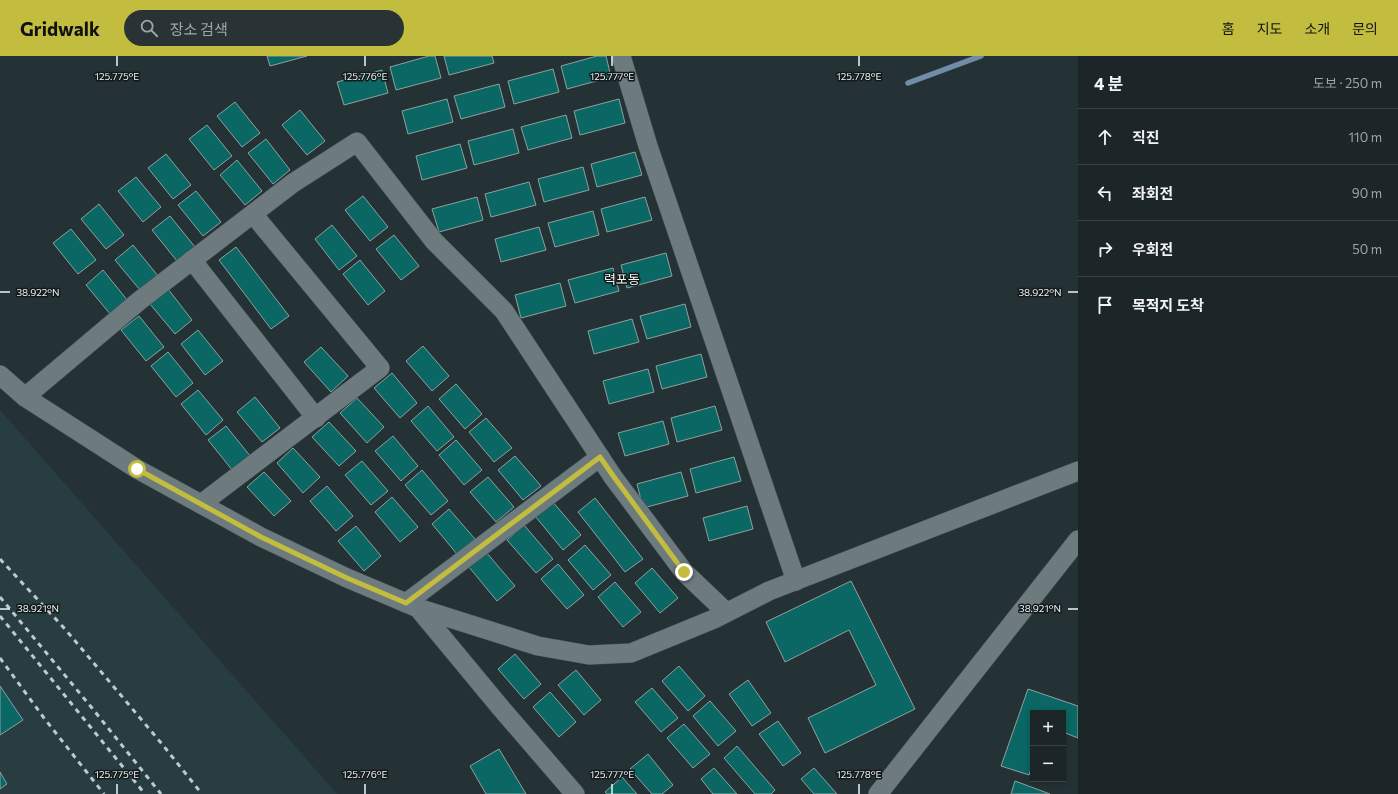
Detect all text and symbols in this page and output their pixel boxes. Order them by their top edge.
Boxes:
search box [124,10,404,46]
text: Gridwalk [20,17,100,40]
icon: search [138,17,160,39]
text: 장소 검색 [170,20,228,38]
text: 홈 [1222,20,1235,37]
text: 지도 [1257,20,1282,37]
text: 소개 [1304,20,1330,37]
text: 문의 [1352,20,1378,37]
text: 125.775°E [95,70,139,82]
text: 125.776°E [343,70,387,82]
text: 125.777°E [590,70,634,82]
text: 125.778°E [837,70,881,82]
text: 4 분 [1094,73,1123,94]
text: 도보 · 250 m [1313,75,1382,91]
icon: ahead [1094,126,1116,148]
text: 직진 [1132,128,1160,146]
text: 110 m [1349,129,1382,145]
icon: left [1094,182,1116,204]
text: 좌회전 [1132,184,1173,202]
text: 90 m [1352,185,1382,201]
icon: right [1094,238,1116,260]
text: 우회전 [1132,240,1173,258]
text: 50 m [1352,241,1382,257]
district label: 력포동 [604,271,640,287]
text: 38.922°N [16,286,60,298]
text: 38.922°N [1018,286,1062,298]
icon: arrive [1094,294,1116,316]
text: 목적지 도착 [1132,296,1204,314]
route start [128,460,146,478]
route end [675,563,693,581]
text: 38.921°N [17,602,59,614]
text: 38.921°N [1019,602,1061,614]
map controls [1030,710,1066,782]
button: + [1030,710,1066,746]
button: − [1030,746,1066,782]
text: 125.775°E [95,768,139,780]
text: 125.776°E [343,768,387,780]
text: 125.777°E [590,768,634,780]
text: 125.778°E [837,768,881,780]

